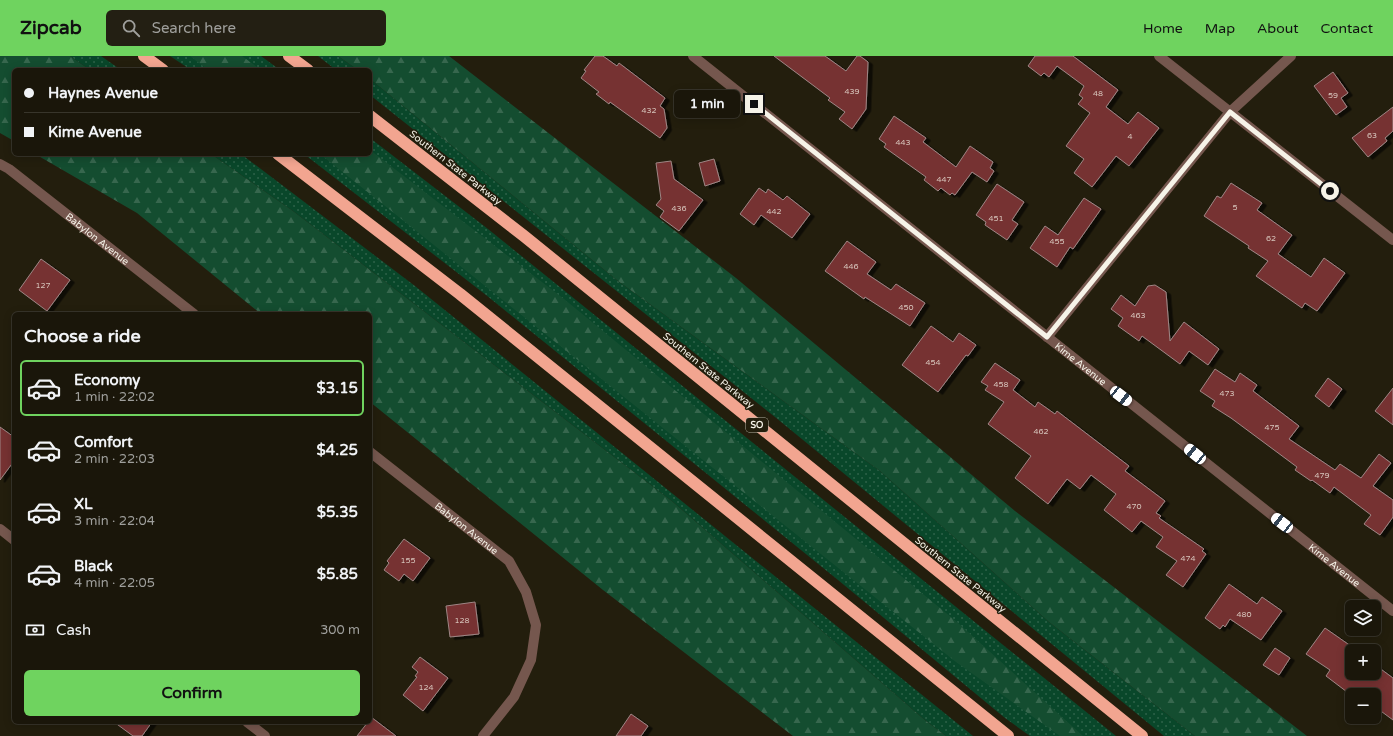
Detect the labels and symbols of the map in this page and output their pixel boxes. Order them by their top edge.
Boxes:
house number: 439 [844,87,860,96]
house number: 48 [1093,89,1103,98]
callout: 1 min [674,90,740,118]
house number: 59 [1328,91,1338,100]
route end [745,95,763,113]
house number: 432 [641,106,657,115]
street label: Southern State Parkway [407,128,504,208]
house number: 63 [1367,131,1377,140]
house number: 4 [1127,132,1133,141]
house number: 443 [895,138,911,147]
house number: 447 [936,175,952,184]
route start [1321,182,1339,200]
house number: 5 [1232,203,1238,212]
house number: 436 [671,204,687,213]
house number: 442 [766,207,782,216]
street label: Babylon Avenue [63,211,131,268]
house number: 451 [988,214,1004,223]
house number: 62 [1266,234,1276,243]
house number: 455 [1049,237,1065,246]
house number: 446 [843,262,859,271]
house number: 127 [35,281,51,290]
house number: 450 [898,303,914,312]
house number: 463 [1130,311,1146,320]
street label: Southern State Parkway [660,330,757,412]
street label: Kime Avenue [1052,340,1109,389]
house number: 454 [925,358,941,367]
house number: 458 [993,380,1009,389]
car [1108,384,1134,408]
house number: 473 [1219,389,1235,398]
road number: SO [746,418,768,432]
house number: 475 [1264,423,1280,432]
house number: 462 [1033,427,1049,436]
car [1182,442,1208,466]
house number: 479 [1314,471,1330,480]
street label: Babylon Avenue [432,500,501,557]
house number: 470 [1126,502,1142,511]
car [1269,511,1295,535]
street label: Southern State Parkway [912,534,1009,616]
street label: Kime Avenue [1306,541,1363,590]
house number: 474 [1180,554,1196,563]
house number: 155 [400,556,416,565]
house number: 480 [1236,610,1252,619]
house number: 128 [454,616,470,625]
house number: 124 [418,683,434,692]

